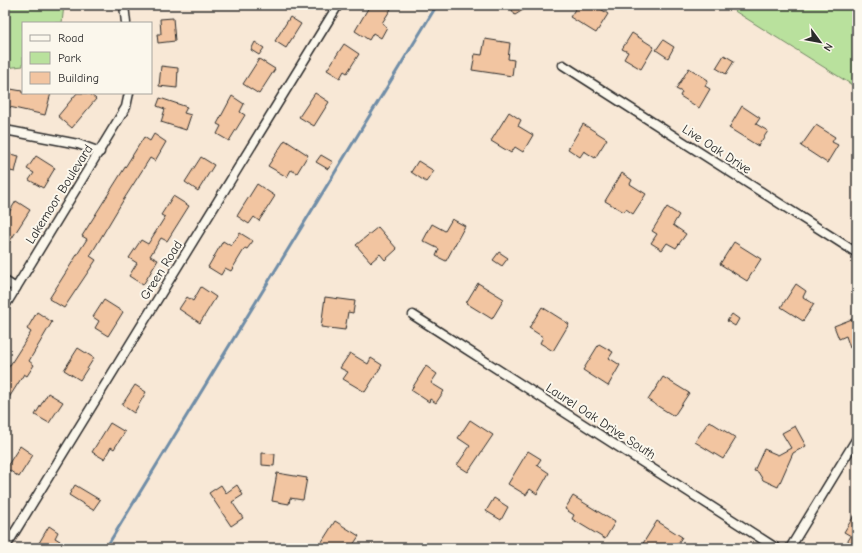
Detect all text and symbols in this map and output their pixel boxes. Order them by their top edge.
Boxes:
legend [22,22,152,94]
north arrow [800,22,840,62]
text: Road [58,31,84,45]
text: N [821,41,835,54]
text: Park [58,51,81,65]
text: Building [58,71,99,85]
street label: Live Oak Drive [680,121,755,177]
street label: Lakemoor Boulevard [22,142,96,246]
street label: Green Road [137,238,185,302]
street label: Laurel Oak Drive South [543,380,659,462]

